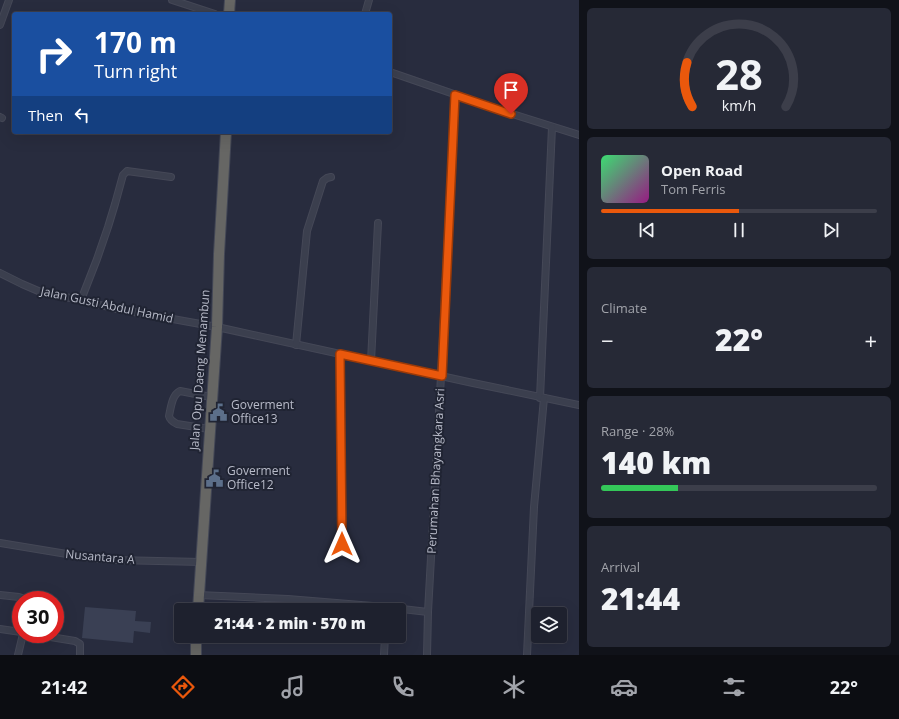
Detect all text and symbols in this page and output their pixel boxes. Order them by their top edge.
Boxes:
text: 170 m [94,23,177,61]
icon: right [28,28,80,80]
text: 28 [715,46,763,102]
text: Turn right [94,59,177,83]
pin [494,73,528,114]
icon: arrive [500,79,522,101]
text: km/h [722,95,756,114]
icon: left [71,104,93,126]
text: Then [28,105,63,125]
text: Open Road [661,160,743,180]
text: Tom Ferris [661,180,726,198]
icon: previous [636,219,658,241]
icon: pause [728,219,750,241]
icon: next [820,219,842,241]
street label: Jalan Gusti Abdul Hamid [38,282,175,327]
street label: Jalan Opu Daeng Menambun [185,289,214,452]
text: Climate [601,299,647,317]
text: 22° [715,319,763,360]
text: − [601,325,614,355]
text: + [864,325,877,355]
street label: Perumahan Bhayangkara Asri [423,388,448,554]
place label: Goverment Office13 [231,396,294,427]
public building icon: Goverment Office13 [208,402,228,422]
text: Range · 28% [601,422,674,440]
text: 140 km [601,442,711,483]
place label: Goverment Office12 [227,462,290,493]
public building icon: Goverment Office12 [204,468,224,488]
position arrow [321,523,363,565]
street label: Nusantara A [65,545,136,568]
text: Arrival [601,558,640,576]
text: 21:44 [601,578,680,619]
speed limit sign: 30 [12,591,64,643]
map controls [531,607,567,643]
button: layers [531,607,567,643]
text: 21:44 · 2 min · 570 m [214,613,366,633]
icon: directions [169,673,197,701]
icon: music [279,673,307,701]
icon: phone [389,673,417,701]
icon: climate [500,673,528,701]
icon: car [610,673,638,701]
icon: filters [720,673,748,701]
text: 21:42 [41,675,87,699]
text: 22° [830,675,858,699]

